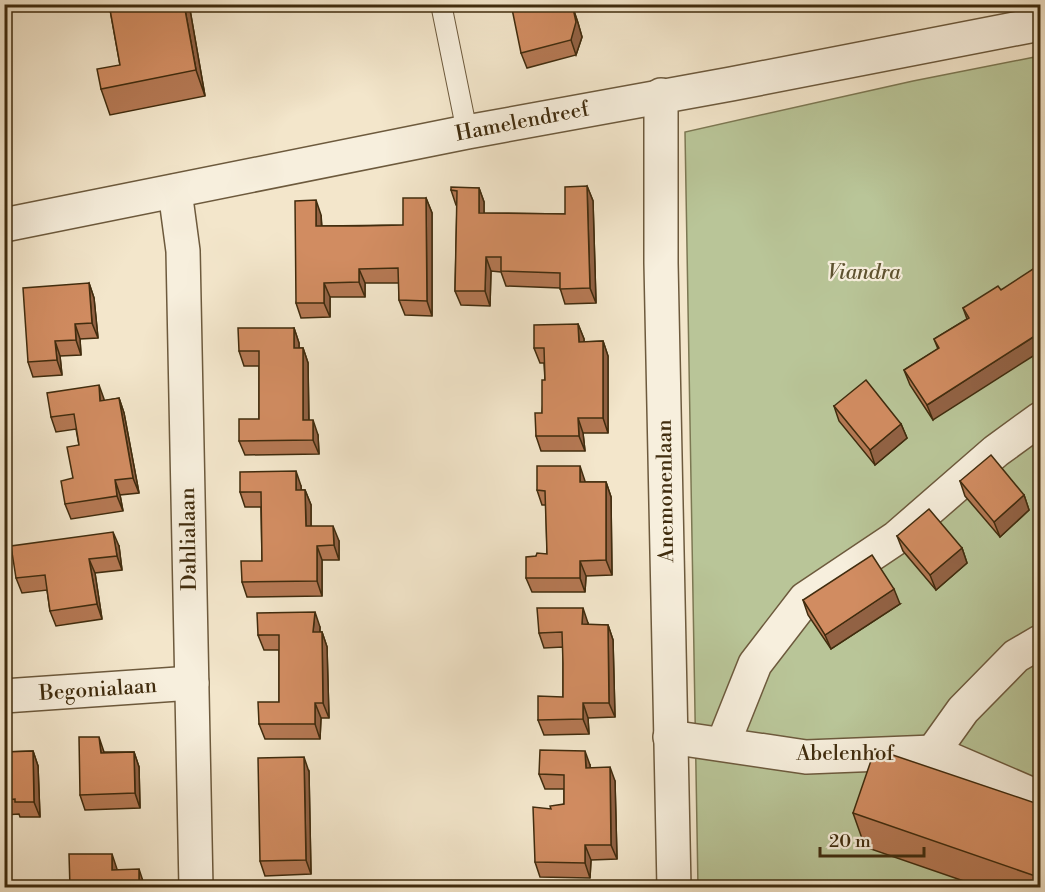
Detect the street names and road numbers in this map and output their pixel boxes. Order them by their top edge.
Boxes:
street label: Hamelendreef [453,96,592,148]
street label: Anemonenlaan [652,419,680,564]
street label: Dahlialaan [175,487,203,591]
street label: Begonialaan [37,673,158,707]
street label: Abelenhof [795,741,895,767]

